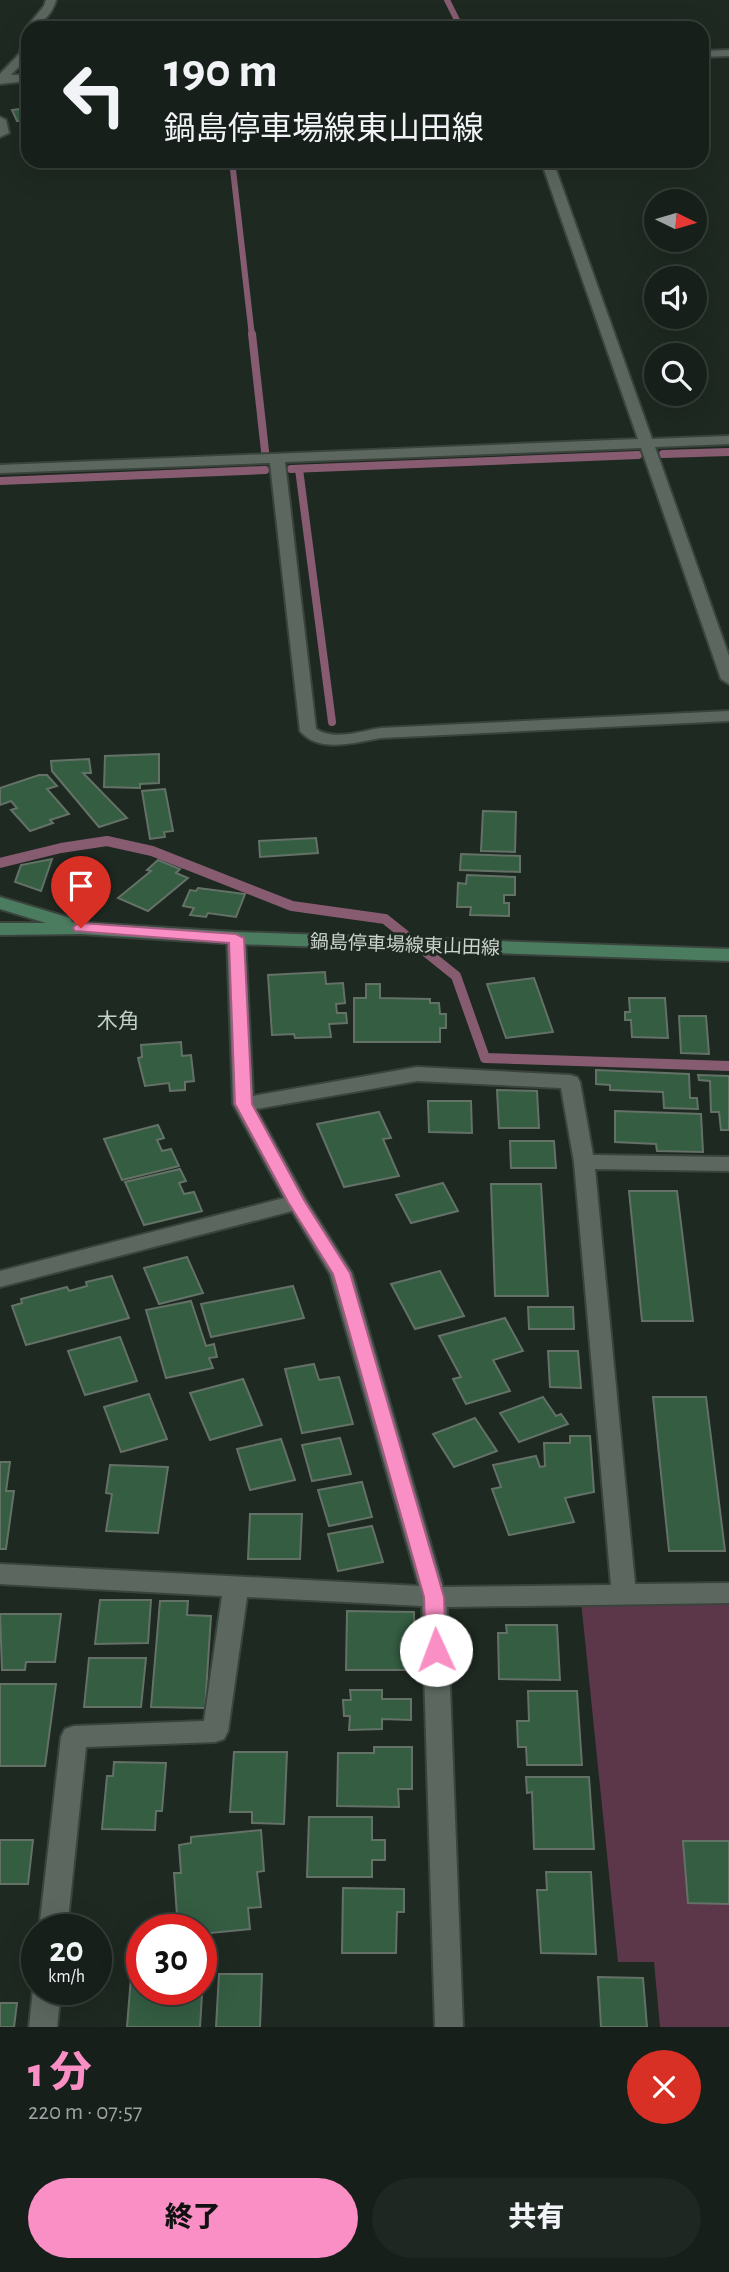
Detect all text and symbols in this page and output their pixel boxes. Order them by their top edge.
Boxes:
text: 190 m [164,47,278,96]
icon: left [49,49,140,140]
text: 鍋島停車場線東山田線 [164,113,484,145]
north arrow [644,189,707,252]
map controls [644,189,707,406]
button: sound [644,266,707,329]
button: search [644,343,707,406]
pin [51,856,111,928]
icon: arrive [62,867,100,905]
street label: 鍋島停車場線東山田線 [310,932,500,958]
district label: 木角 [97,1010,139,1032]
position arrow [399,1613,473,1687]
speed limit sign: 30 [126,1914,217,2005]
text: 20 [49,1933,84,1968]
text: km/h [48,1968,85,1986]
button: close [627,2050,701,2124]
text: 1 分 [28,2052,92,2094]
text: 220 m · 07:57 [28,2101,142,2124]
button: 終了 [28,2178,358,2258]
button: 共有 [372,2178,701,2258]

